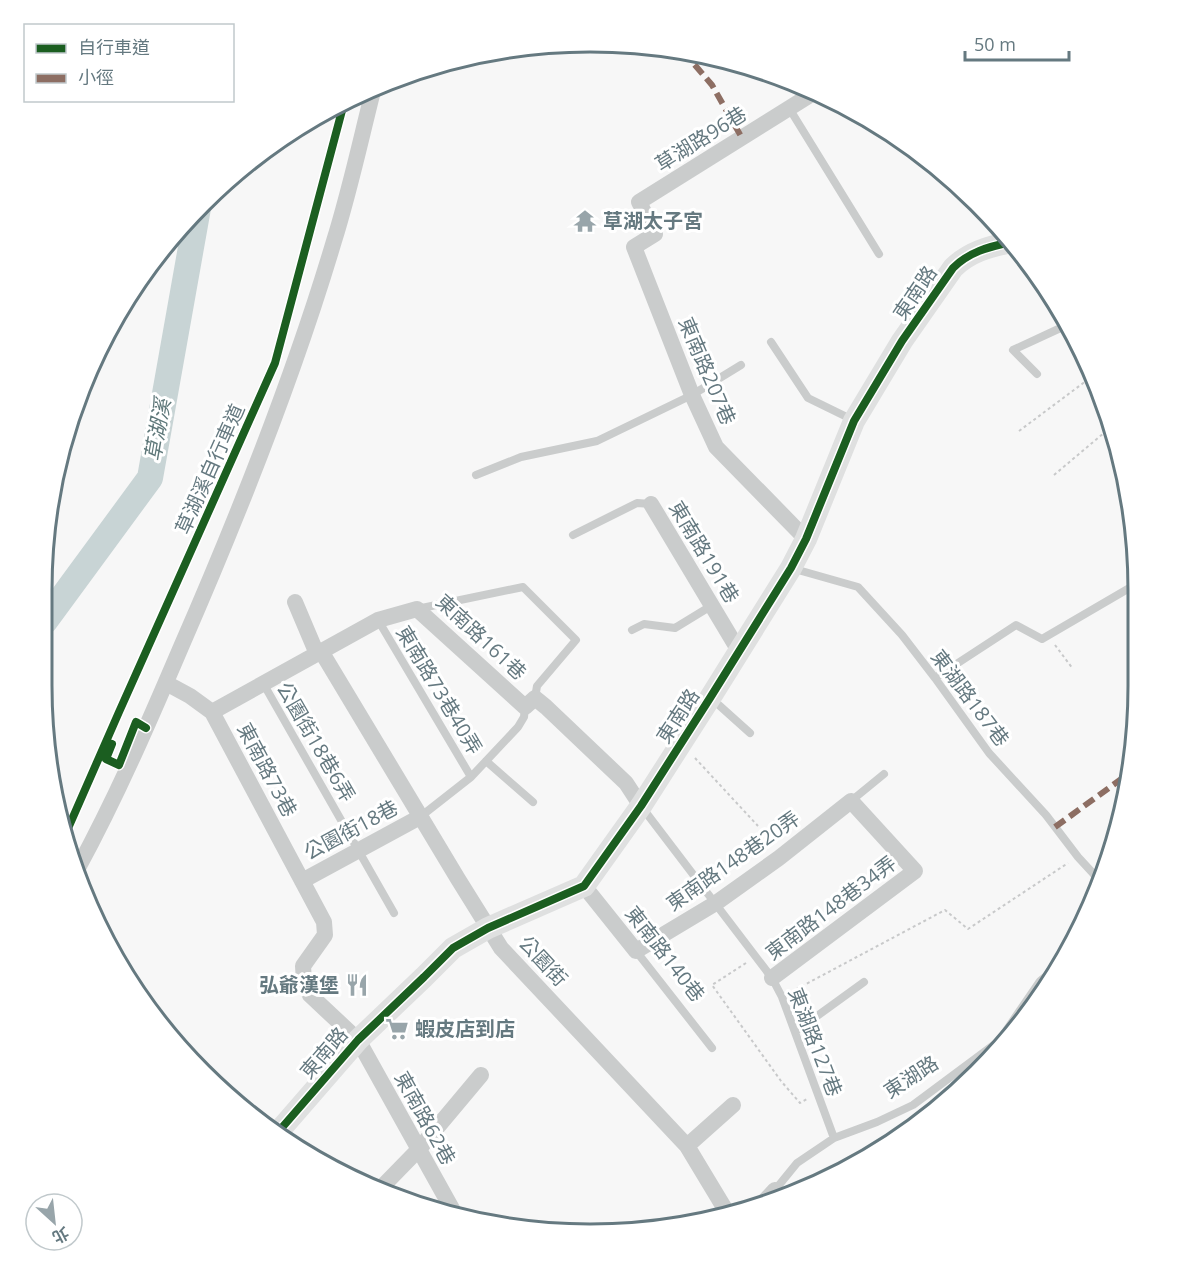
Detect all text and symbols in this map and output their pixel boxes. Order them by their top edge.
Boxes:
legend [24,24,234,102]
scale bar [965,24,1068,62]
text: 50 m [974,32,1016,56]
text: 自行車道 [78,35,150,59]
text: 小徑 [78,65,114,89]
street label: 草湖路96巷 [650,100,752,177]
place label: 草湖太子宮 [603,207,703,234]
temple icon: 草湖太子宮 [572,208,598,234]
street label: 東南路 [887,260,943,325]
street label: 東南路207巷 [673,313,742,429]
water label: 草湖溪 [138,393,177,463]
street label: 草湖溪自行車道 [169,399,250,538]
street label: 東南路191巷 [663,496,745,608]
street label: 東南路161巷 [430,588,532,685]
street label: 東南路73巷40弄 [390,620,489,759]
street label: 東湖路187巷 [925,644,1016,751]
street label: 公園街18巷6弄 [271,677,362,807]
street label: 東南路 [650,683,705,748]
street label: 東南路73巷 [231,718,304,822]
street label: 公園街18巷 [299,793,403,866]
street label: 東南路148巷20弄 [661,804,805,917]
street label: 東南路148巷34弄 [760,850,902,966]
street label: 東南路140巷 [620,900,711,1007]
street label: 公園街 [513,930,574,992]
place label: 弘爺漢堡 [259,971,339,998]
restaurant icon: 弘爺漢堡 [344,972,370,998]
street label: 東湖路127巷 [782,984,849,1100]
place label: 蝦皮店到店 [415,1015,515,1042]
supermarket icon: 蝦皮店到店 [384,1016,410,1042]
street label: 東南路 [294,1021,353,1084]
street label: 東湖路 [878,1049,943,1104]
street label: 東南路62巷 [389,1066,462,1169]
north arrow [24,1192,84,1252]
text: 北 [49,1222,73,1249]

